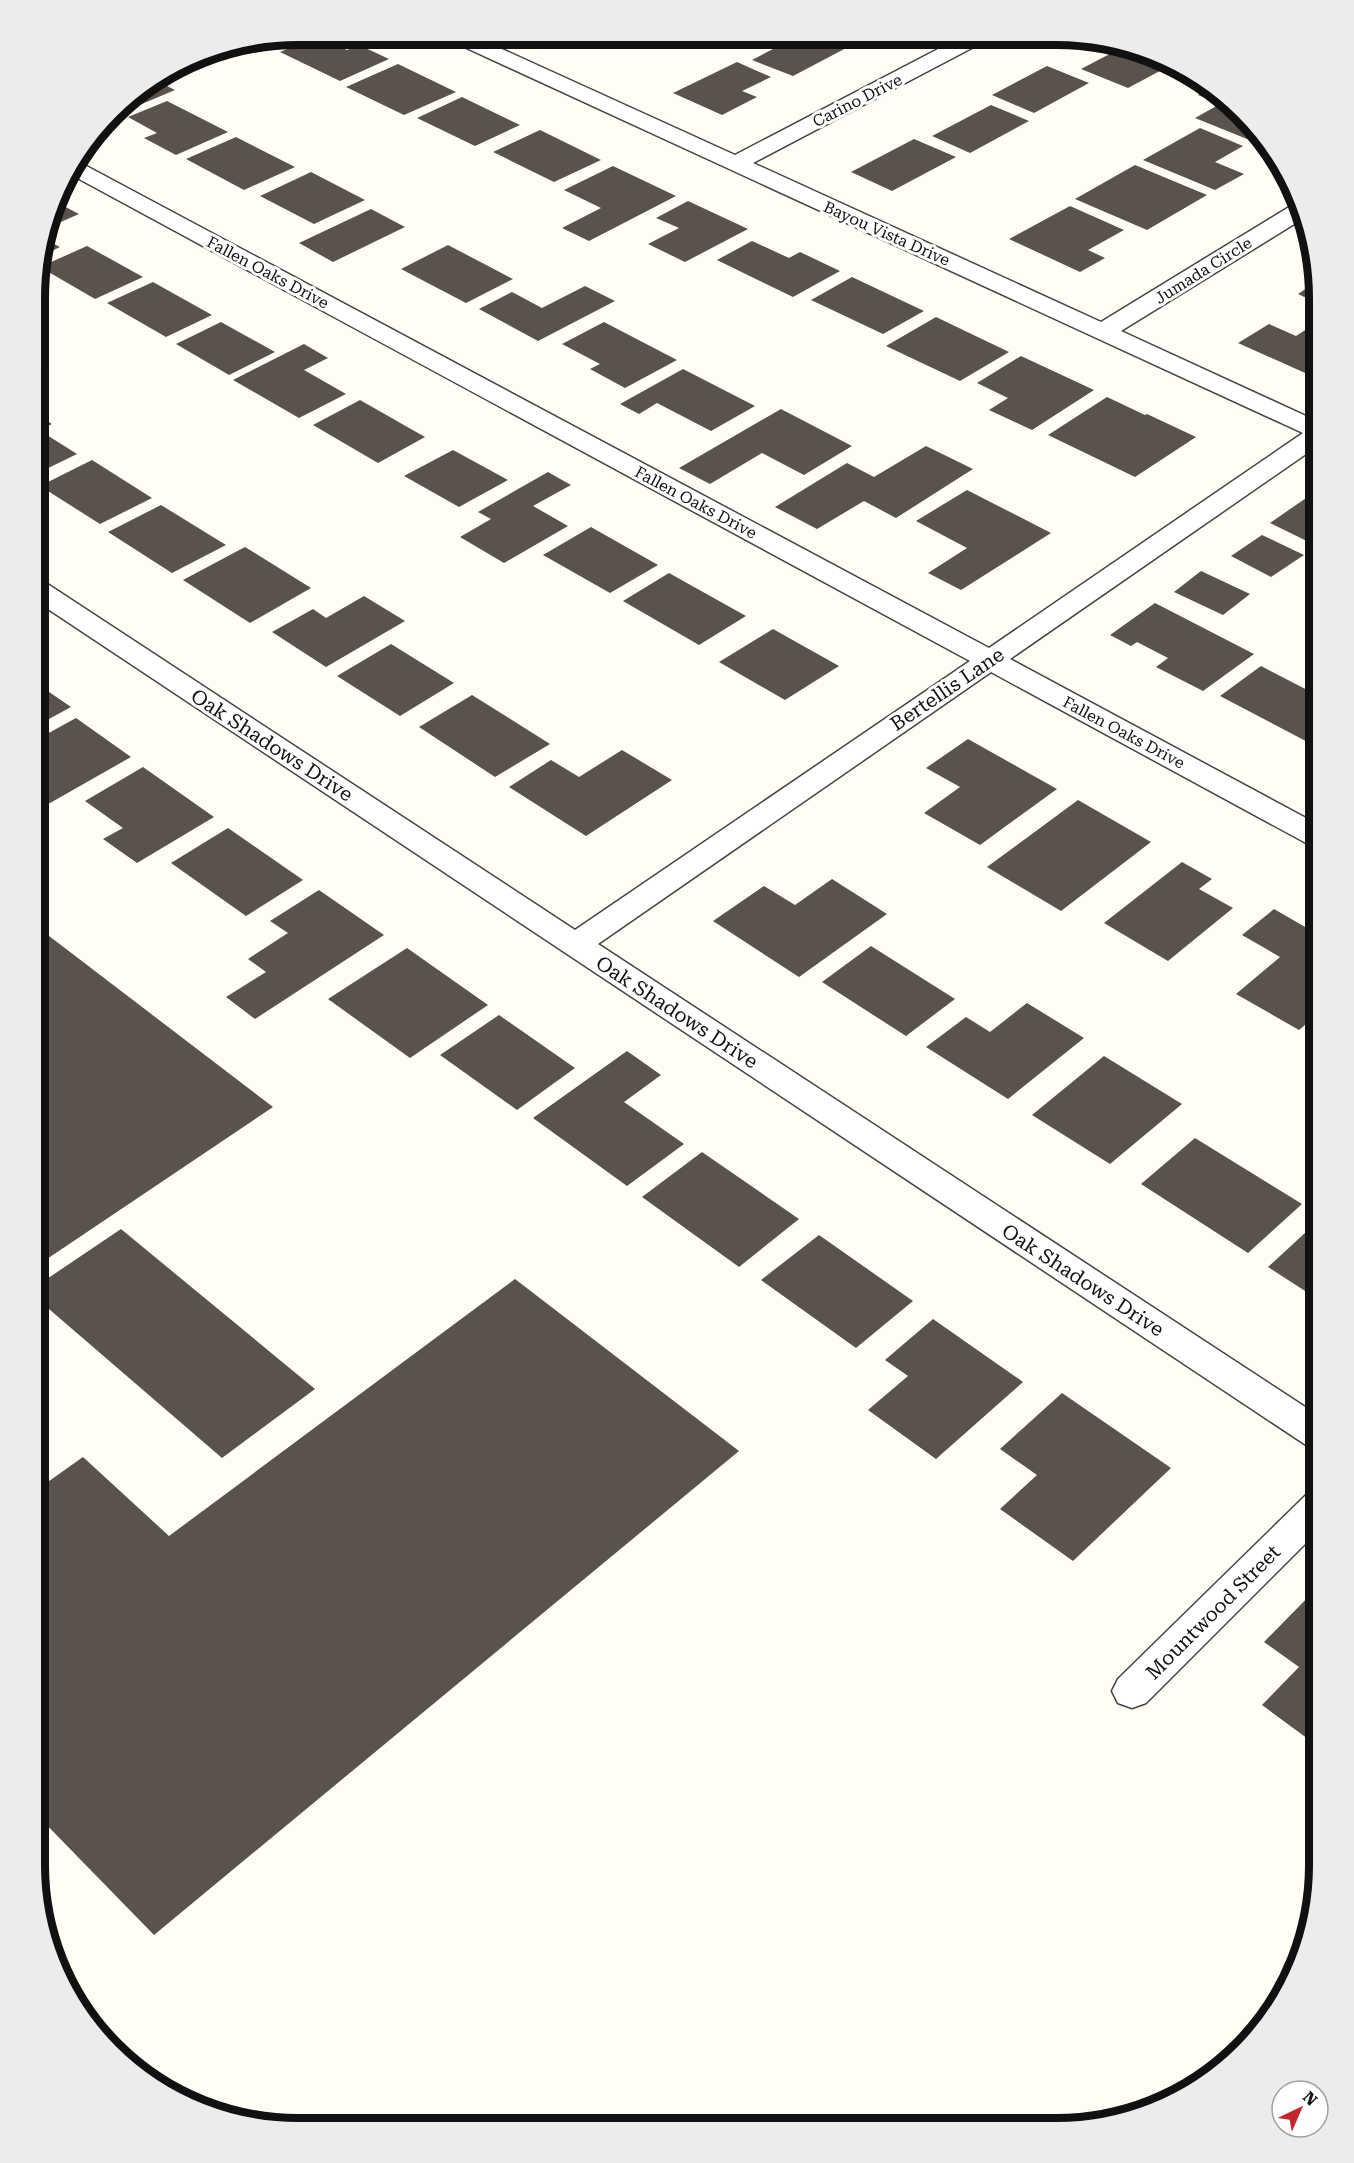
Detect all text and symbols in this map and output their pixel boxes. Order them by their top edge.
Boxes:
street label: Carino Drive [809,70,905,131]
street label: Bayou Vista Drive [821,197,953,270]
street label: Fallen Oaks Drive [204,232,332,313]
street label: Jumada Circle [1151,233,1255,308]
street label: Fallen Oaks Drive [632,462,760,543]
street label: Bertellis Lane [886,642,1008,736]
street label: Oak Shadows Drive [186,684,358,806]
street label: Fallen Oaks Drive [1060,692,1188,773]
street label: Oak Shadows Drive [591,951,763,1073]
street label: Oak Shadows Drive [997,1219,1169,1341]
street label: Mountwood Street [1141,1539,1286,1684]
north arrow [1270,2079,1330,2139]
text: N [1299,2087,1321,2110]

